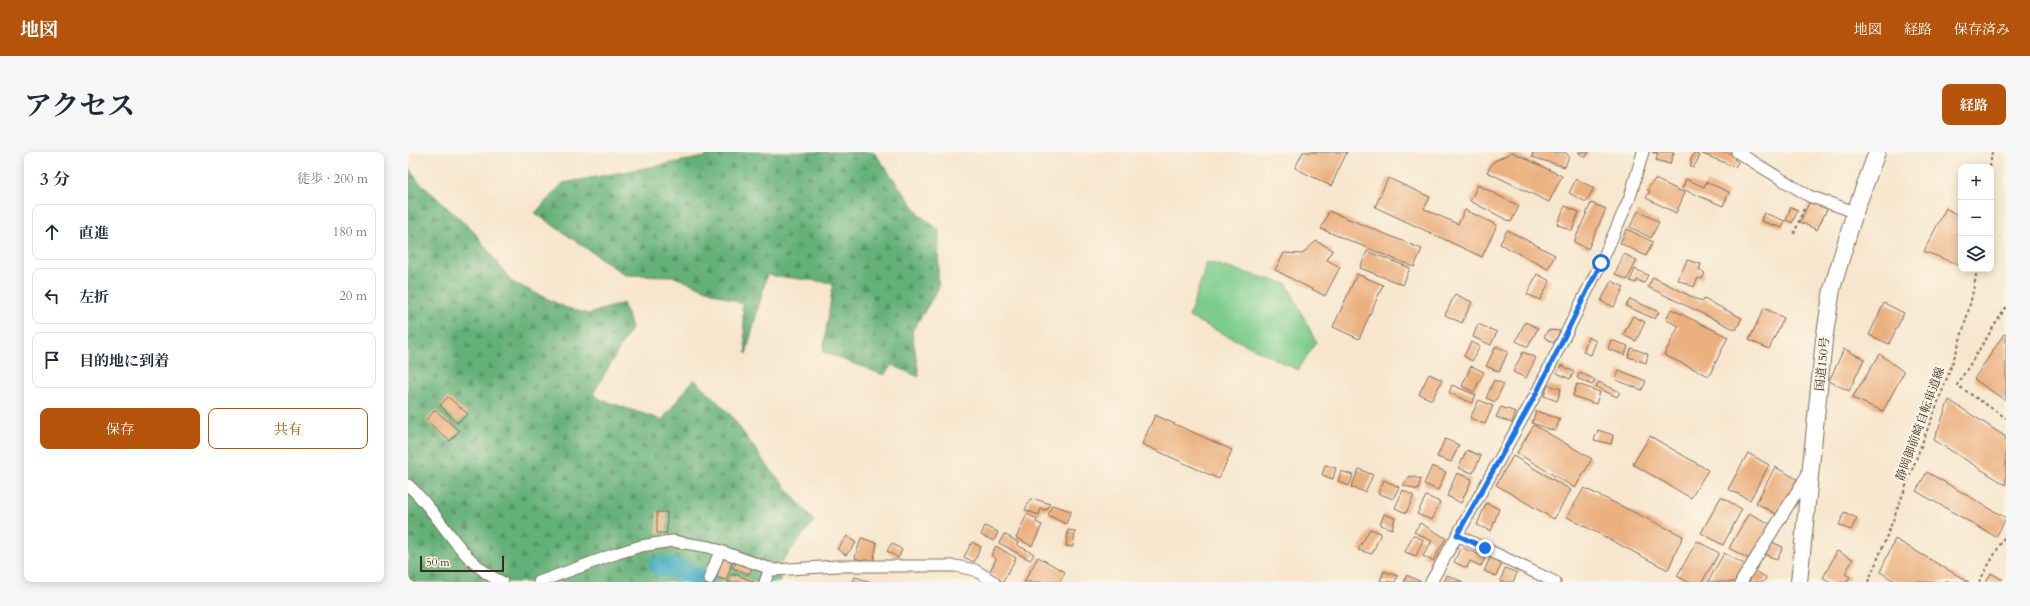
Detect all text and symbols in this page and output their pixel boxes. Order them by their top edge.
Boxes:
text: 地図 [20,17,58,43]
text: 地図 [1854,20,1882,39]
text: 経路 [1904,20,1932,39]
text: 保存済み [1954,20,2010,39]
button: 経路 [1942,84,2006,125]
text: アクセス [24,87,135,125]
map controls [1958,164,1994,272]
button: + [1958,164,1994,200]
text: 3 分 [40,168,70,191]
text: 徒歩 · 200 m [297,170,368,188]
button: − [1958,200,1994,236]
icon: ahead [41,221,63,243]
text: 直進 [79,223,109,243]
text: 180 m [333,223,367,241]
button: layers [1958,236,1994,272]
route start [1592,254,1610,272]
icon: left [41,285,63,307]
text: 左折 [79,287,109,307]
text: 20 m [339,287,367,305]
street label: 国道150号 [1811,336,1833,392]
icon: arrive [41,349,63,371]
text: 目的地に到着 [79,351,169,371]
street label: 静岡御前崎自転車道線 [1892,365,1948,483]
button: 保存 [40,408,200,449]
button: 共有 [208,408,368,449]
route end [1476,539,1494,557]
scale bar [420,554,504,573]
text: 50 m [426,555,450,570]

